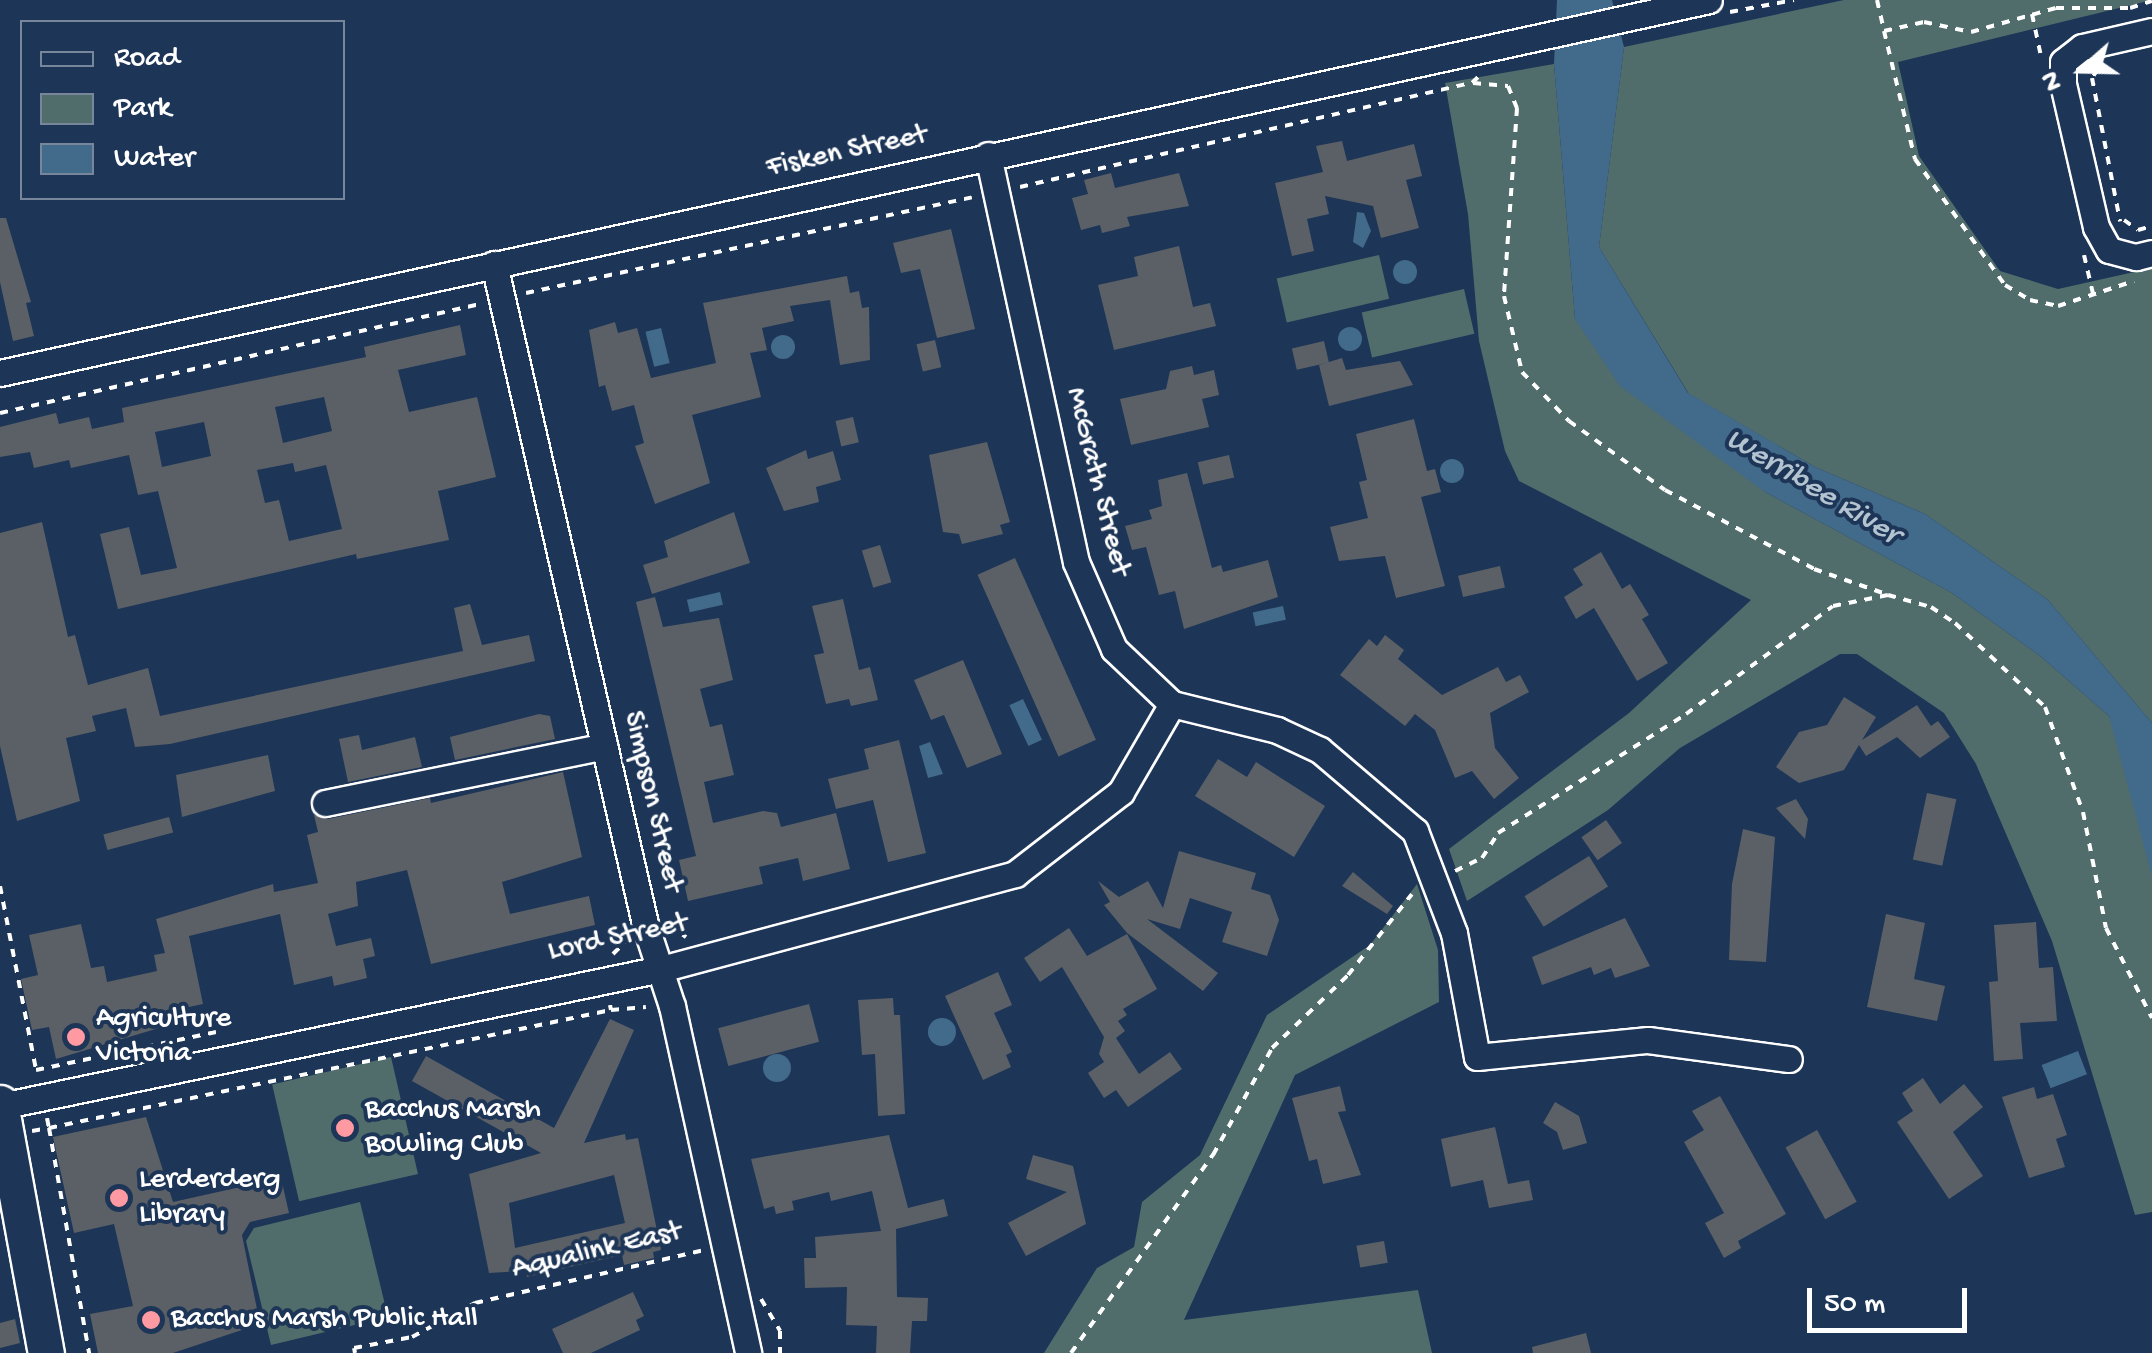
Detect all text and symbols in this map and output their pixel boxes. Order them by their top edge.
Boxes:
legend [20,20,345,200]
north arrow [2032,20,2132,120]
text: Road [114,42,180,77]
text: N [2035,66,2072,95]
text: Park [114,92,171,127]
street label: Fisken Street [763,118,931,188]
text: Water [114,142,195,177]
street label: McGrath Street [1055,384,1137,580]
water label: Werribee River [1718,421,1906,555]
street label: Simpson Street [613,708,689,896]
street label: Lord Street [545,907,691,971]
place label: Agriculture Victoria [96,1002,231,1072]
marker: Agriculture Victoria [65,1026,87,1048]
place label: Bacchus Marsh Bowling Club [365,1093,541,1164]
marker: Bacchus Marsh Bowling Club [334,1117,356,1139]
place label: Lerderderg Library [139,1163,281,1234]
marker: Lerderderg Library [108,1187,130,1209]
street label: Aqualink East [509,1215,685,1289]
scale bar [1812,1268,1972,1330]
text: 50 m [1824,1288,1885,1323]
place label: Bacchus Marsh Public Hall [171,1302,478,1338]
marker: Bacchus Marsh Public Hall [140,1309,162,1331]

